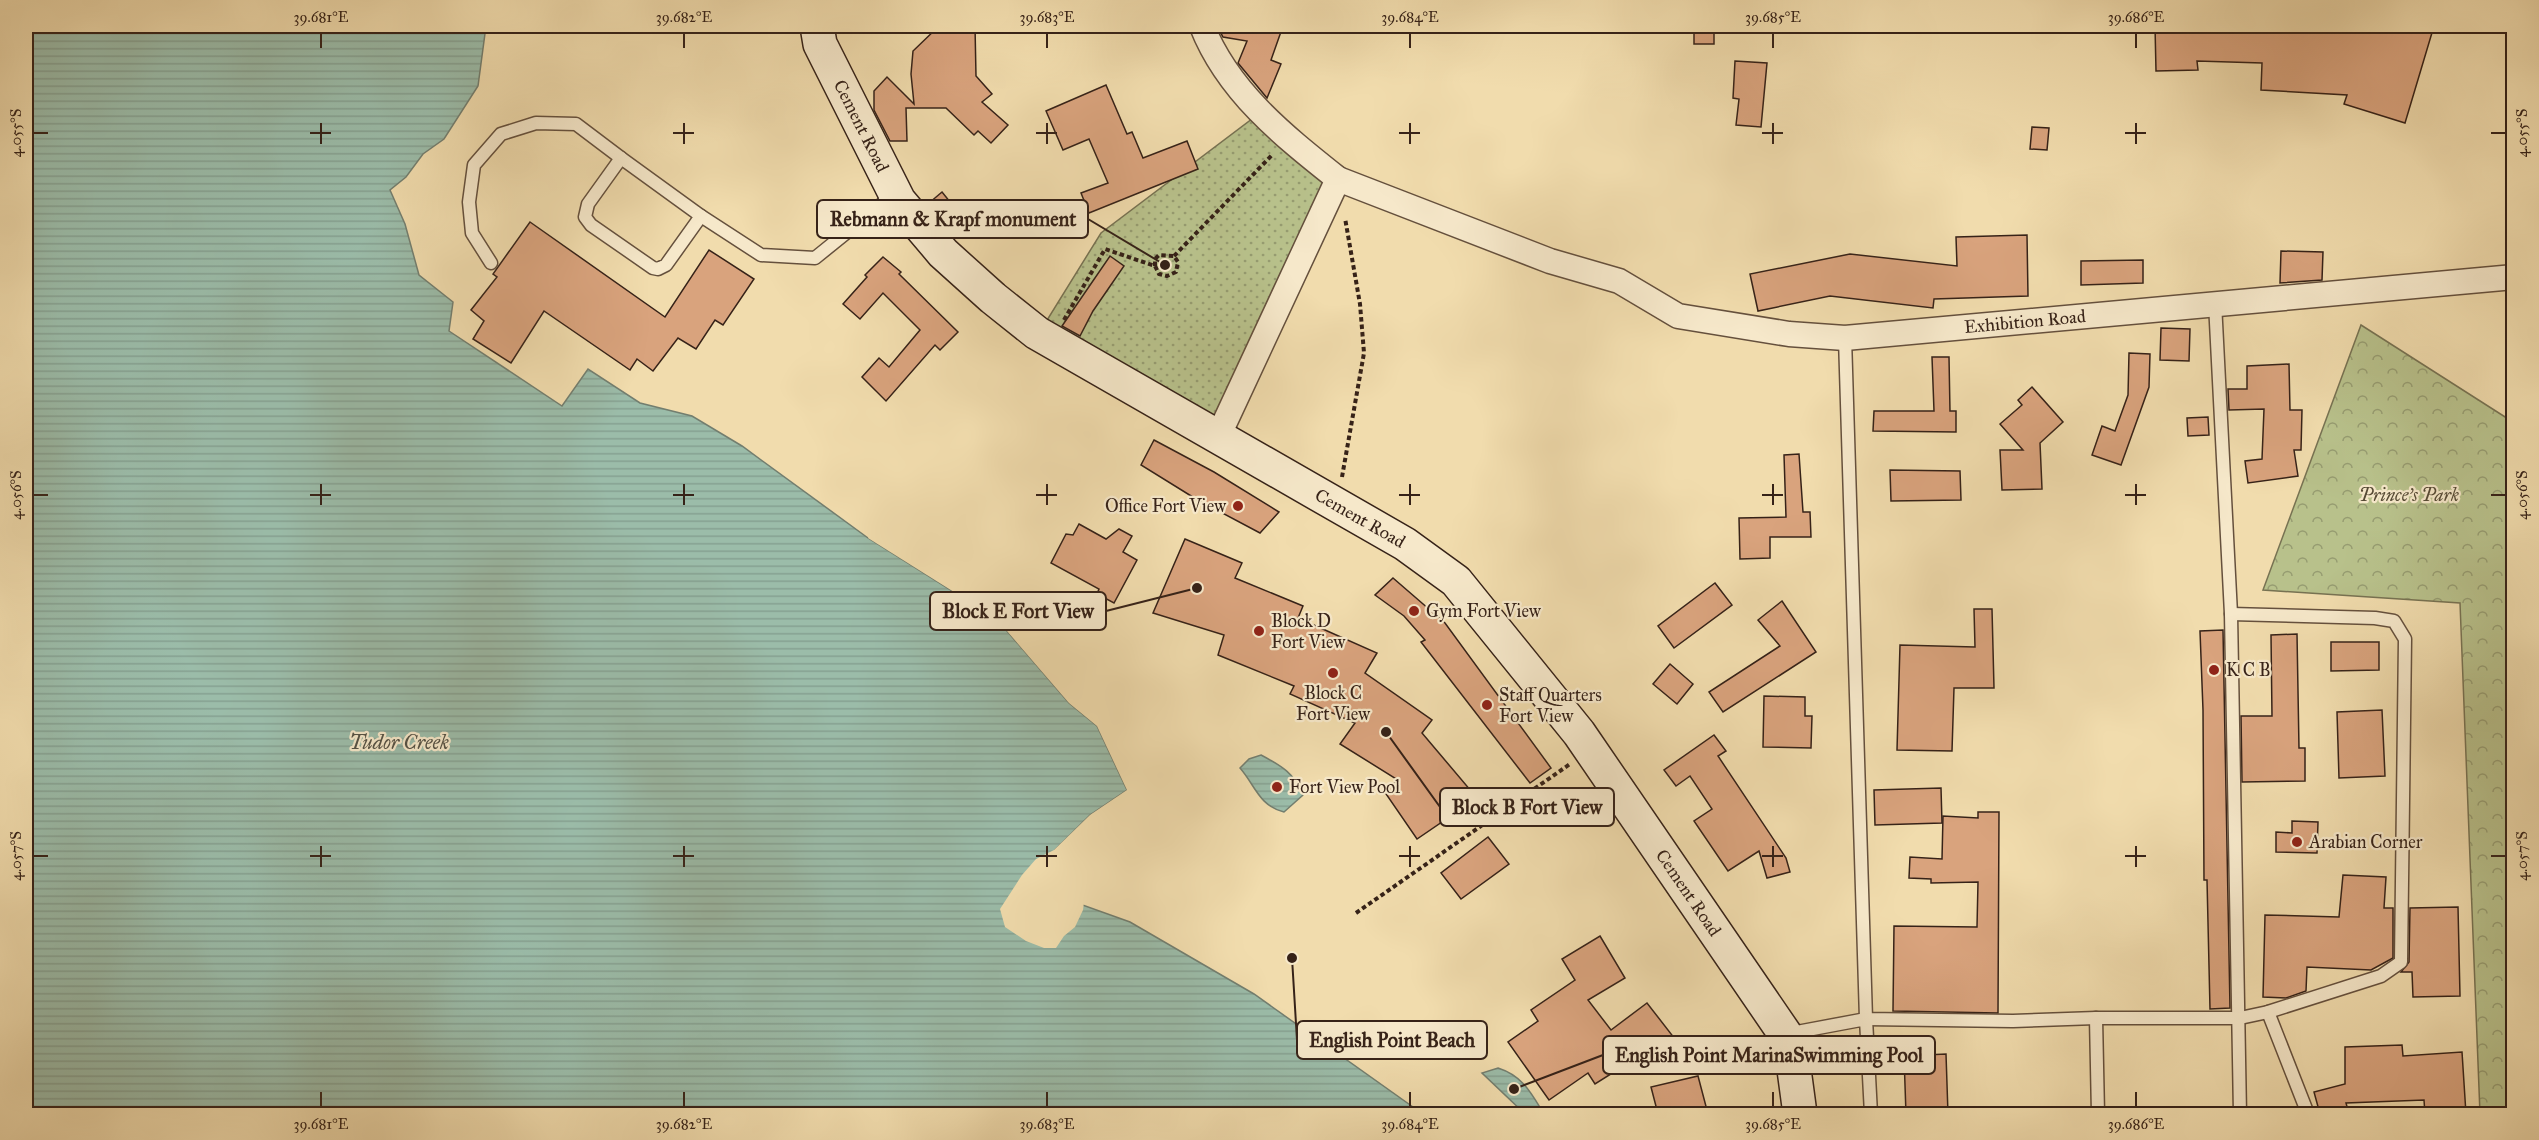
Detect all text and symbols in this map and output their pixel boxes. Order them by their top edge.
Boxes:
text: 39.681°E [294,8,349,26]
text: 39.682°E [656,8,712,26]
text: 39.683°E [1019,8,1075,26]
text: 39.684°E [1381,8,1439,26]
text: 39.685°E [1745,8,1801,26]
text: 39.686°E [2108,8,2165,26]
street label: Cement Road [829,76,894,176]
text: 4.055°S [7,109,25,157]
text: 4.055°S [2513,109,2531,157]
callout: Rebmann & Krapf monument [817,200,1088,238]
text: Rebmann & Krapf monument [830,207,1077,232]
street label: Exhibition Road [1963,305,2087,338]
text: 4.056°S [7,470,25,520]
text: 4.056°S [2513,470,2531,520]
street label: Cement Road [1311,484,1409,553]
park label: Prince's Park [2359,484,2459,506]
place label: Office Fort View [1105,495,1226,517]
marker: Office Fort View [1231,499,1245,513]
callout: Block E Fort View [930,592,1106,630]
text: Block E Fort View [942,599,1095,623]
place label: Gym Fort View [1426,600,1541,622]
marker: Gym Fort View [1407,604,1421,618]
place label: Block D Fort View [1271,610,1345,653]
marker: Block D Fort View [1252,624,1266,638]
place label: K C B [2226,659,2271,681]
marker: K C B [2207,663,2221,677]
marker: Block C Fort View [1326,666,1340,680]
place label: Block C Fort View [1296,682,1370,725]
place label: Staff Quarters Fort View [1499,684,1602,727]
marker: Staff Quarters Fort View [1480,698,1494,712]
water label: Tudor Creek [349,730,449,754]
place label: Fort View Pool [1289,776,1400,798]
marker: Fort View Pool [1270,780,1284,794]
callout: Block B Fort View [1440,788,1614,826]
text: Block B Fort View [1452,795,1603,819]
text: 4.057°S [7,831,25,881]
place label: Arabian Corner [2308,831,2423,853]
text: 4.057°S [2513,831,2531,881]
marker: Arabian Corner [2290,835,2304,849]
street label: Cement Road [1651,845,1726,941]
callout: English Point Beach [1297,1021,1487,1059]
text: English Point Beach [1309,1028,1476,1053]
callout: English Point MarinaSwimming Pool [1603,1036,1935,1074]
text: English Point MarinaSwimming Pool [1615,1043,1924,1068]
text: 39.681°E [294,1115,349,1133]
text: 39.682°E [656,1115,712,1133]
text: 39.683°E [1019,1115,1075,1133]
text: 39.684°E [1381,1115,1439,1133]
text: 39.685°E [1745,1115,1801,1133]
text: 39.686°E [2108,1115,2165,1133]

